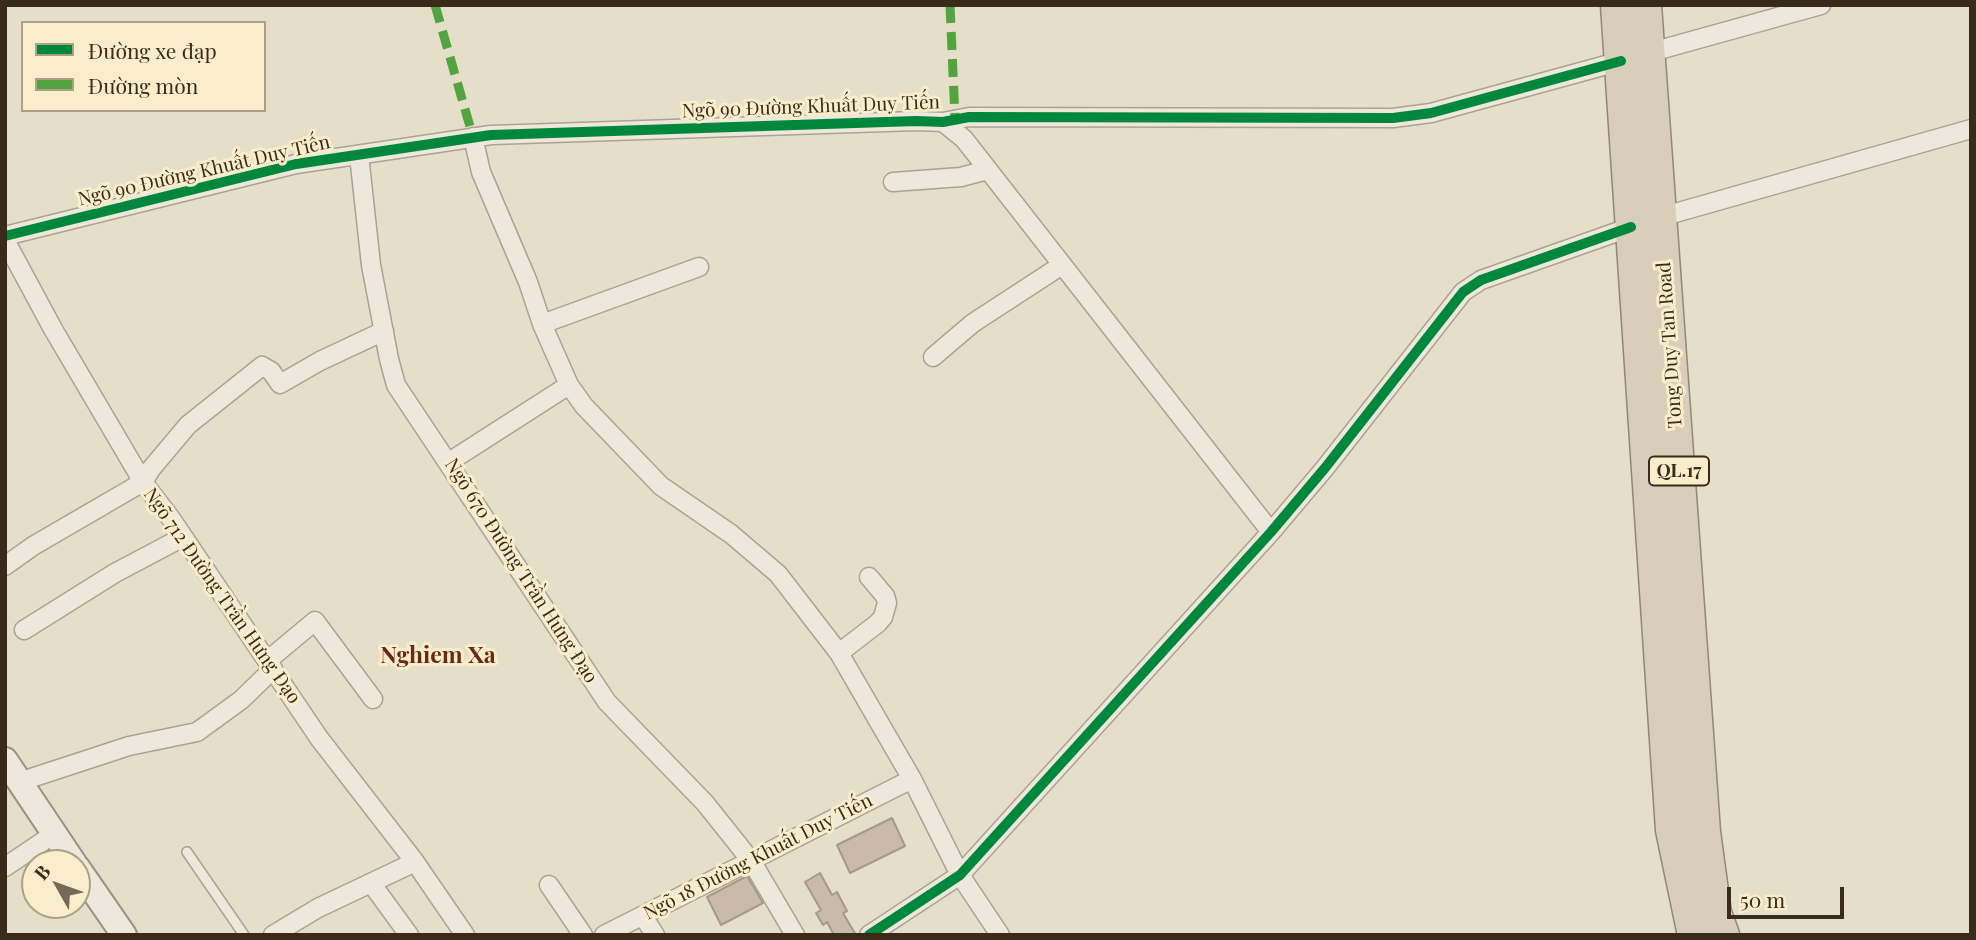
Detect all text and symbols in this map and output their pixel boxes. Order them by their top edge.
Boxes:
legend [21,21,266,112]
text: Đường xe đạp [88,36,217,64]
text: Đường mòn [88,71,198,99]
street label: Ngõ 90 Đường Khuất Duy Tiến [682,91,940,123]
street label: Ngõ 90 Đường Khuất Duy Tiến [76,131,332,211]
street label: Tong Duy Tan Road [1653,261,1687,429]
street label: Ngõ 670 Đường Trần Hưng Đạo [440,454,602,688]
road number: QL.17 [1649,457,1709,486]
street label: Ngõ 712 Đường Trần Hưng Đạo [139,484,305,708]
district label: Nghiem Xa [380,642,496,670]
street label: Ngõ 18 Đường Khuất Duy Tiến [640,789,876,925]
north arrow [21,849,91,919]
text: B [27,859,56,885]
scale bar [1731,874,1848,918]
text: 50 m [1740,885,1785,913]

